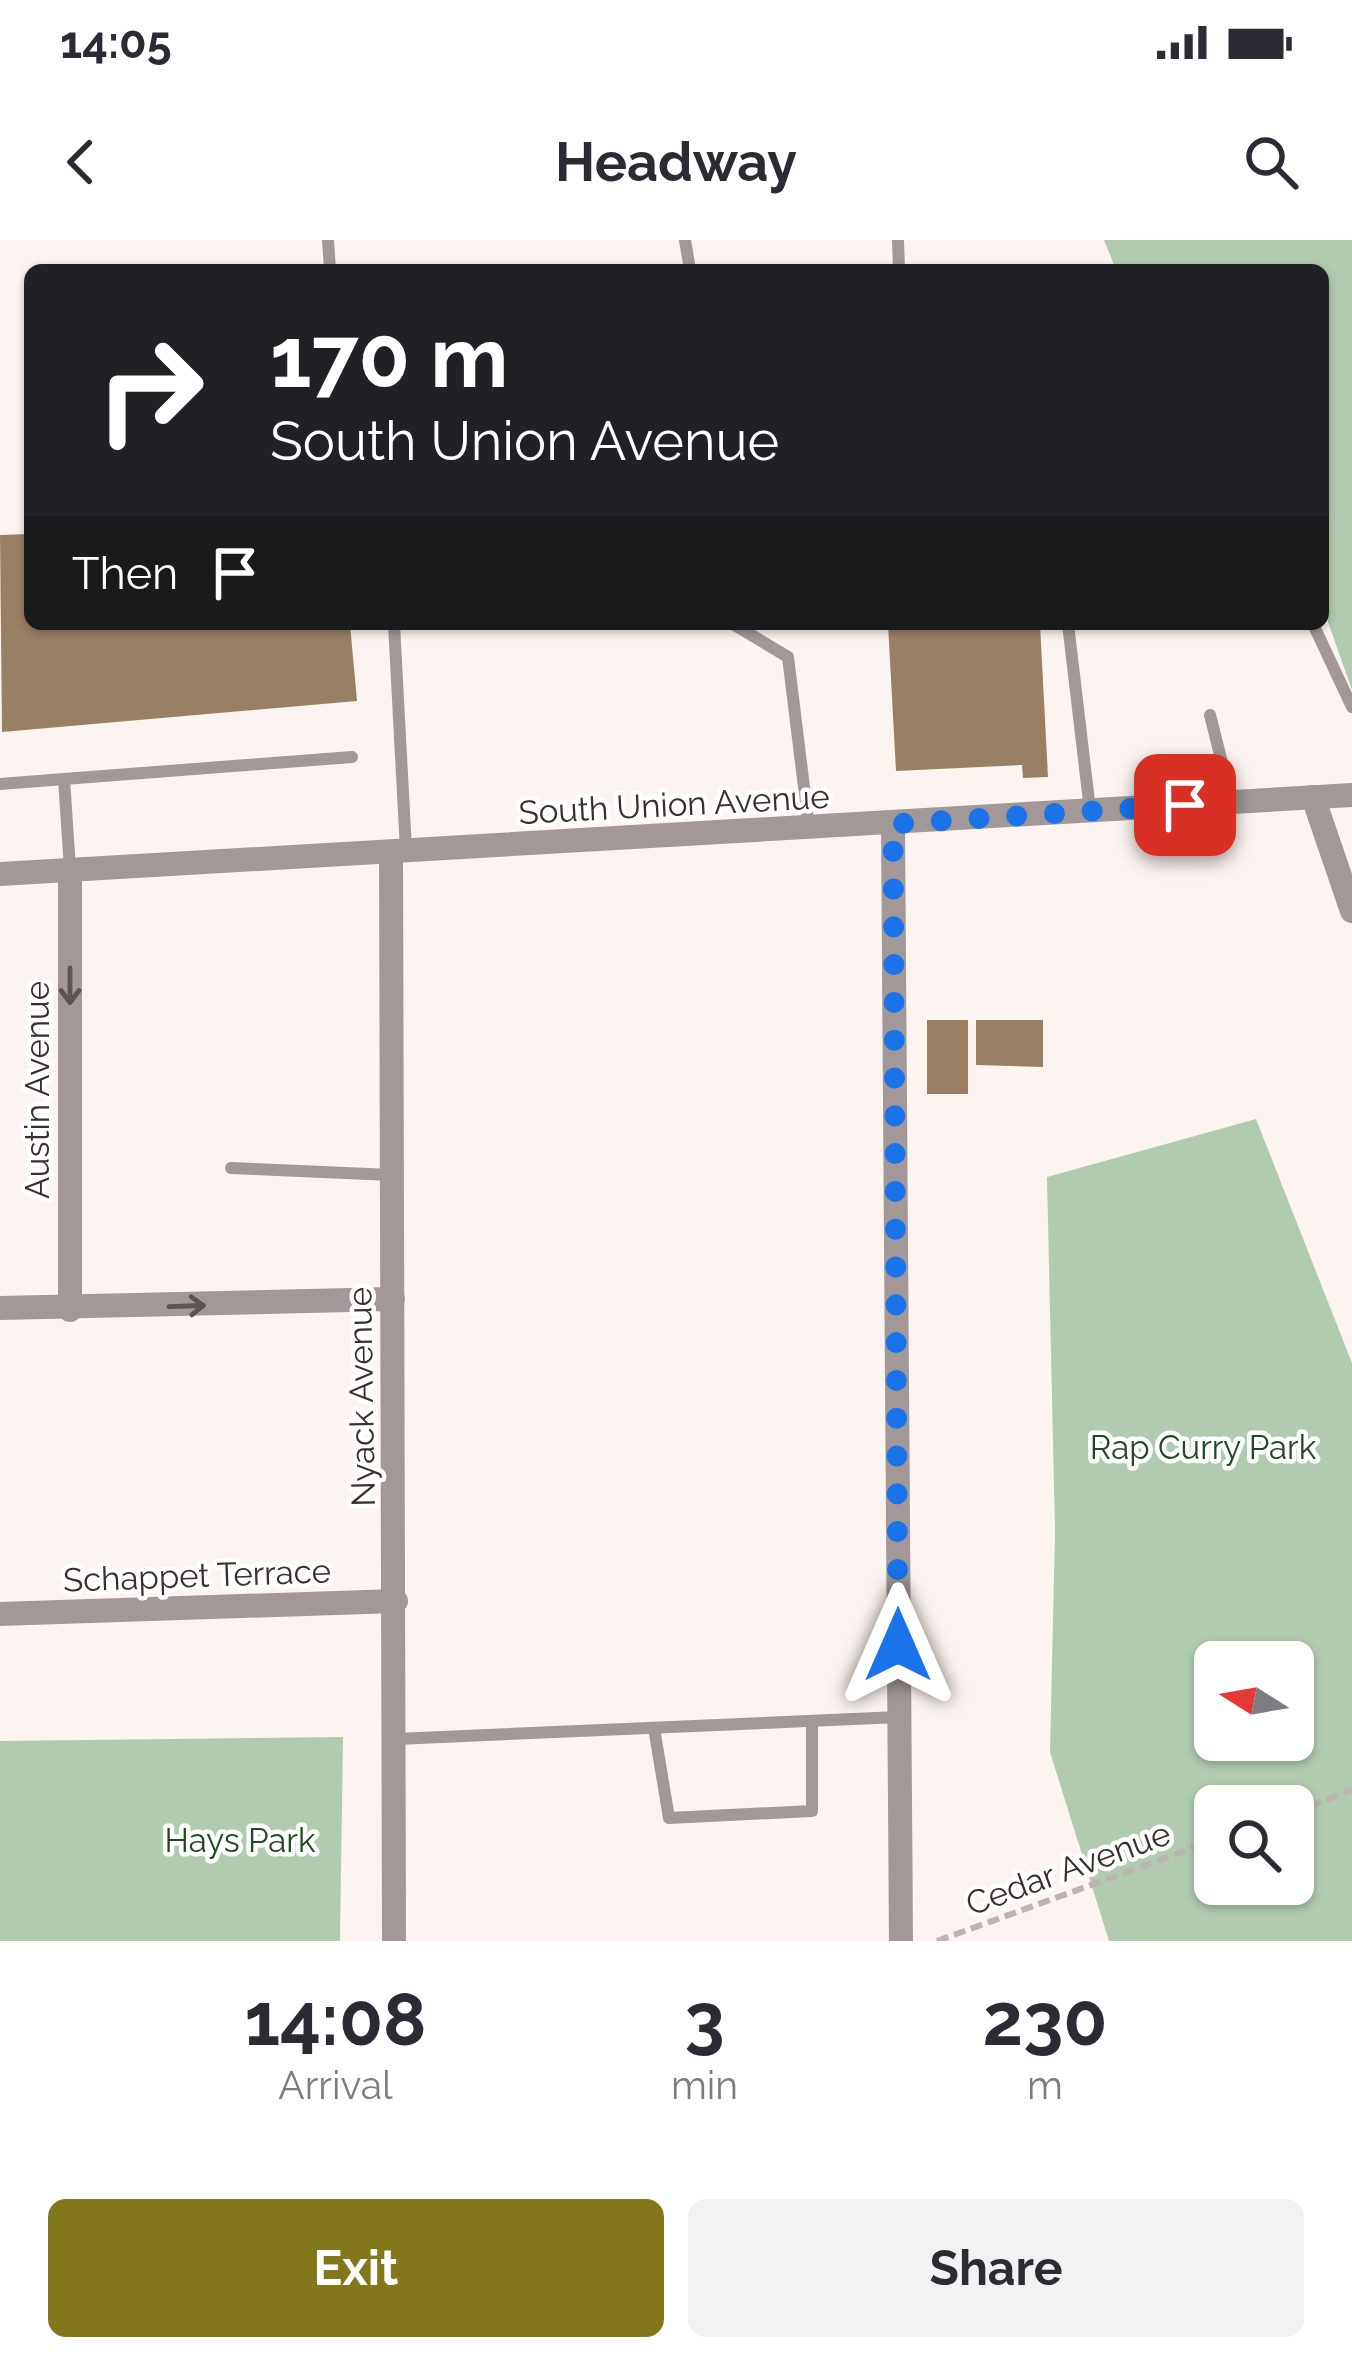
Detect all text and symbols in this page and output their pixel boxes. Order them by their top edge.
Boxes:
text: 14:05 [60,16,172,69]
icon: back [48,129,114,195]
icon: search [1238,129,1304,195]
text: Headway [555,130,797,194]
text: 170 m [270,308,509,407]
icon: right [72,312,228,468]
text: South Union Avenue [270,409,779,473]
icon: arrive [202,540,268,606]
text: Then [72,547,178,600]
pin [1134,754,1236,856]
icon: arrive [1152,772,1218,838]
street label: South Union Avenue [518,777,830,832]
one-way arrow [59,966,81,1005]
street label: Austin Avenue [18,981,57,1199]
street label: Nyack Avenue [340,1287,383,1507]
one-way arrow [167,1294,206,1317]
park label: Rap Curry Park [1090,1428,1317,1467]
street label: Schappet Terrace [62,1551,332,1600]
position arrow [835,1582,961,1708]
north arrow [1194,1641,1314,1761]
map controls [1194,1641,1314,1905]
button: search [1194,1785,1314,1905]
street label: Cedar Avenue [961,1813,1176,1923]
park label: Hays Park [165,1821,316,1860]
text: 14:08 [244,1977,427,2062]
text: 3 [684,1977,725,2062]
text: 230 [983,1977,1108,2062]
text: Arrival [278,2062,393,2108]
text: min [671,2062,738,2108]
text: m [1027,2062,1063,2108]
button: Exit [48,2199,664,2337]
button: Share [688,2199,1304,2337]

